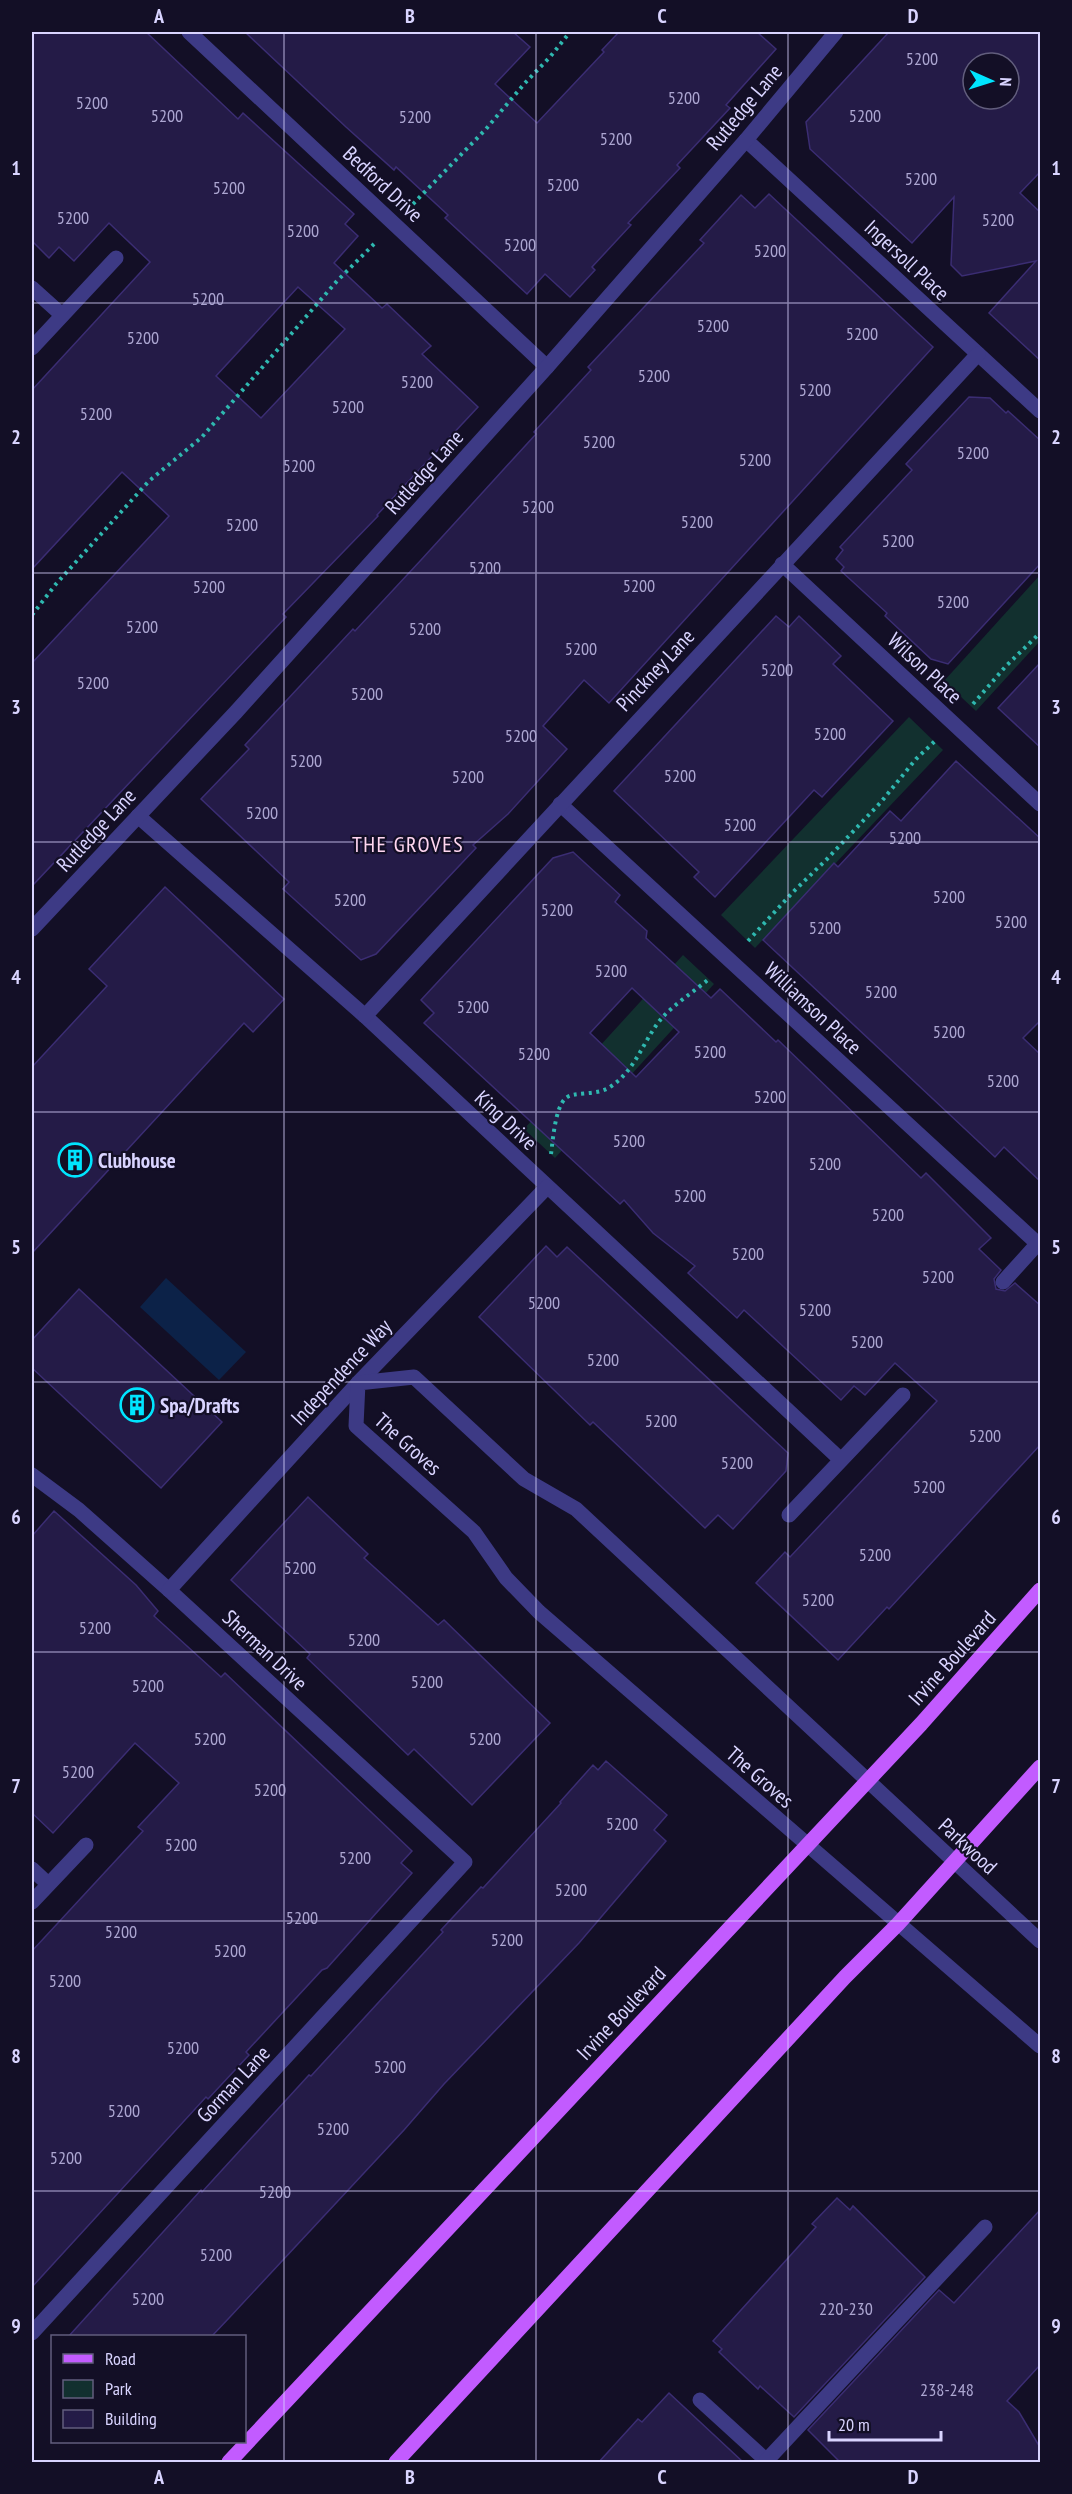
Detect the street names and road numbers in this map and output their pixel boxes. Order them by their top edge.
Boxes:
street label: Rutledge Lane [700,58,788,156]
street label: Bedford Drive [337,140,429,228]
street label: Ingersoll Place [859,214,955,306]
street label: Rutledge Lane [379,424,469,520]
street label: Pinckney Lane [610,623,700,717]
street label: Wilson Place [882,627,968,709]
street label: Rutledge Lane [50,783,142,877]
street label: Williamson Place [759,956,867,1060]
street label: King Drive [469,1084,543,1156]
street label: Independence Way [285,1313,397,1431]
street label: The Groves [369,1407,447,1481]
street label: Sherman Drive [217,1604,313,1696]
street label: Irvine Boulevard [902,1605,1002,1711]
street label: The Groves [721,1740,799,1814]
street label: Parkwood [933,1812,1003,1880]
street label: Irvine Boulevard [571,1961,671,2065]
street label: Gorman Lane [191,2040,275,2128]

